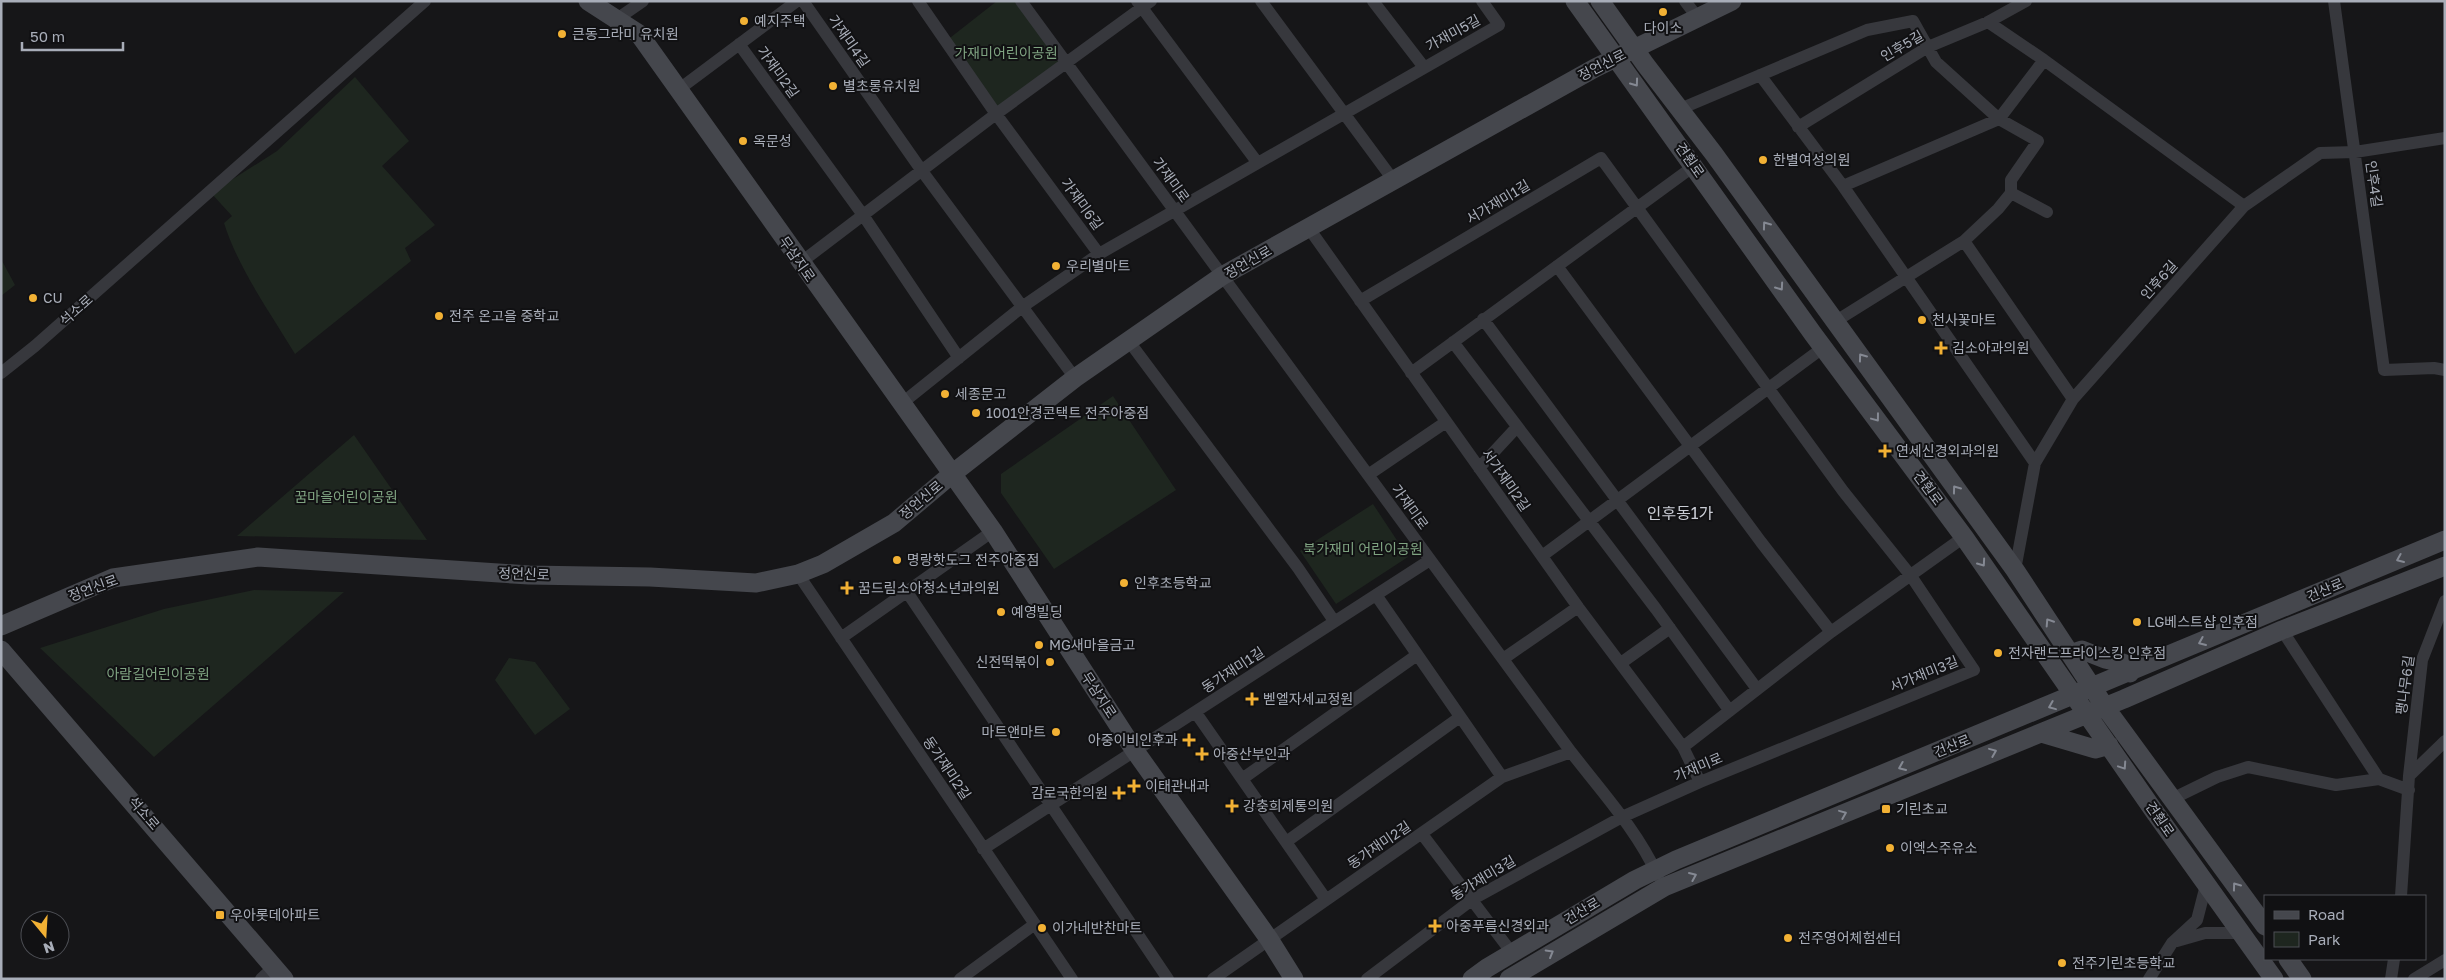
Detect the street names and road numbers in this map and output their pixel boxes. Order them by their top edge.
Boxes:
street label: 가재미4길 [825,11,874,70]
street label: 가재미5길 [1423,11,1483,54]
street label: 인후5길 [1877,27,1926,65]
street label: 가재미2길 [754,43,803,101]
street label: 정언신로 [1575,45,1629,84]
street label: 견훤로 [1672,139,1709,181]
street label: 가재미로 [1149,154,1193,206]
street label: 인후4길 [2363,159,2386,208]
street label: 가재미6길 [1058,174,1107,233]
street label: 서가재미1길 [1463,176,1533,227]
street label: 무삼지로 [776,233,819,285]
street label: 정언신로 [1221,241,1274,282]
street label: 인후6길 [2137,256,2181,303]
street label: 석소로 [56,290,96,329]
street label: 서가재미2길 [1479,445,1534,514]
street label: 견훤로 [1910,467,1947,508]
street label: 정언신로 [895,476,946,523]
street label: 가재미로 [1388,481,1432,533]
street label: 정언신로 [498,564,550,583]
street label: 정언신로 [66,571,120,604]
street label: 건산로 [2304,574,2346,605]
street label: 동가재미1길 [1198,643,1267,696]
street label: 서가재미3길 [1887,652,1961,695]
street label: 팽나무6길 [2392,654,2417,716]
street label: 무삼지로 [1078,668,1121,721]
street label: 건산로 [1931,730,1973,761]
street label: 동가재미2길 [920,733,975,803]
street label: 가재미로 [1671,749,1725,784]
street label: 석소로 [125,793,164,833]
street label: 견훤로 [2142,798,2179,840]
street label: 동가재미2길 [1344,817,1414,872]
street label: 동가재미3길 [1447,852,1518,904]
street label: 건산로 [1561,893,1603,928]

